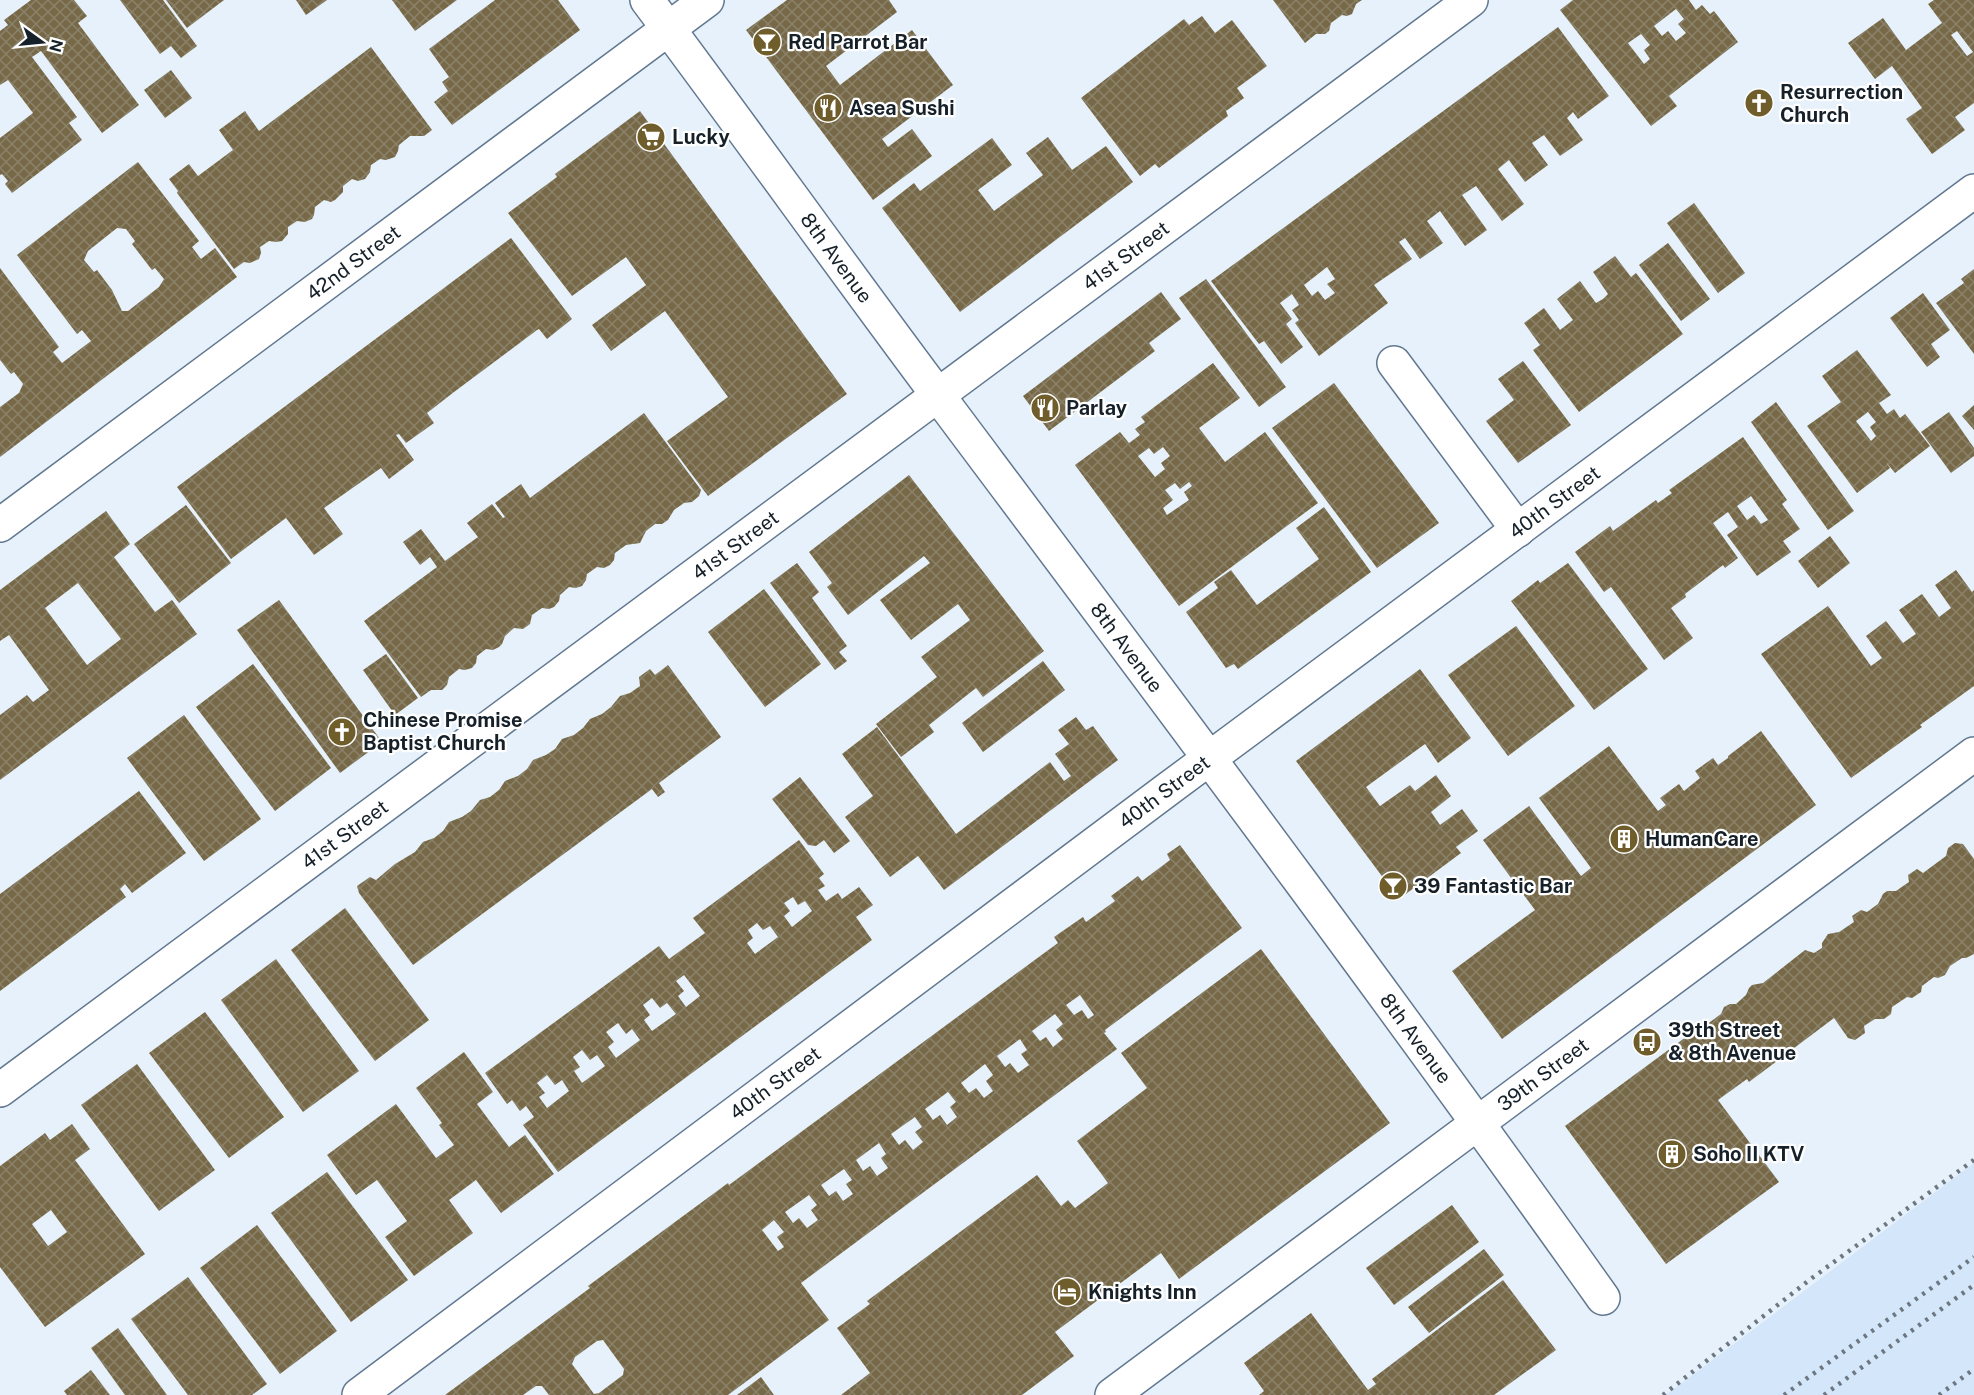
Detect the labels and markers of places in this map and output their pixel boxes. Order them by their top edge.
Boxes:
bar icon: Red Parrot Bar [751,26,783,58]
place label: Red Parrot Bar [788,30,928,54]
place label: Resurrection Church [1780,80,1903,127]
church icon: Resurrection Church [1743,87,1775,119]
restaurant icon: Asea Sushi [812,92,844,124]
place label: Asea Sushi [849,96,955,120]
supermarket icon: Lucky [635,121,667,153]
place label: Lucky [672,125,730,149]
restaurant icon: Parlay [1029,392,1061,424]
place label: Parlay [1066,396,1127,420]
place label: Chinese Promise Baptist Church [363,708,523,755]
church icon: Chinese Promise Baptist Church [326,716,358,748]
building icon: HumanCare [1608,823,1640,855]
place label: HumanCare [1645,827,1759,851]
bar icon: 39 Fantastic Bar [1377,870,1409,902]
place label: 39 Fantastic Bar [1414,874,1572,898]
place label: 39th Street & 8th Avenue [1668,1018,1796,1065]
bus stop icon: 39th Street & 8th Avenue [1631,1026,1663,1058]
building icon: Soho II KTV [1656,1138,1688,1170]
place label: Soho II KTV [1693,1142,1804,1166]
hotel icon: Knights Inn [1051,1276,1083,1308]
place label: Knights Inn [1088,1280,1197,1304]

